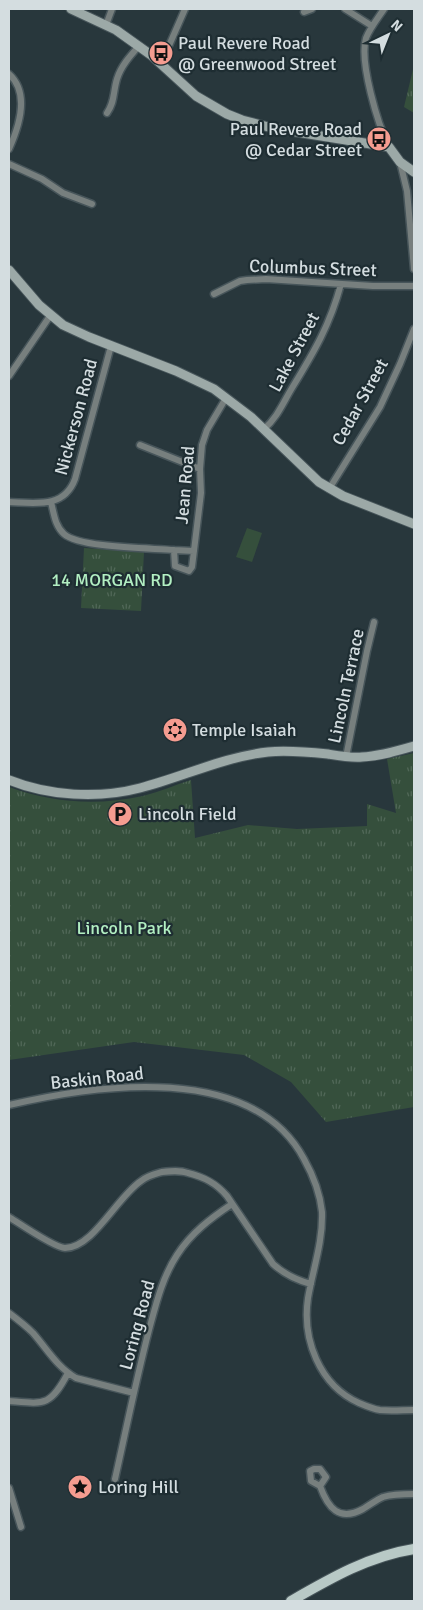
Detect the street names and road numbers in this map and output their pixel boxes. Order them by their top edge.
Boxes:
street label: Columbus Street [249,255,377,281]
street label: Lake Street [264,308,324,396]
street label: Cedar Street [327,355,393,449]
street label: Nickerson Road [50,356,102,478]
street label: Jean Road [171,445,199,525]
street label: Lincoln Terrace [323,627,369,745]
street label: Baskin Road [49,1062,145,1094]
street label: Loring Road [114,1278,160,1372]

